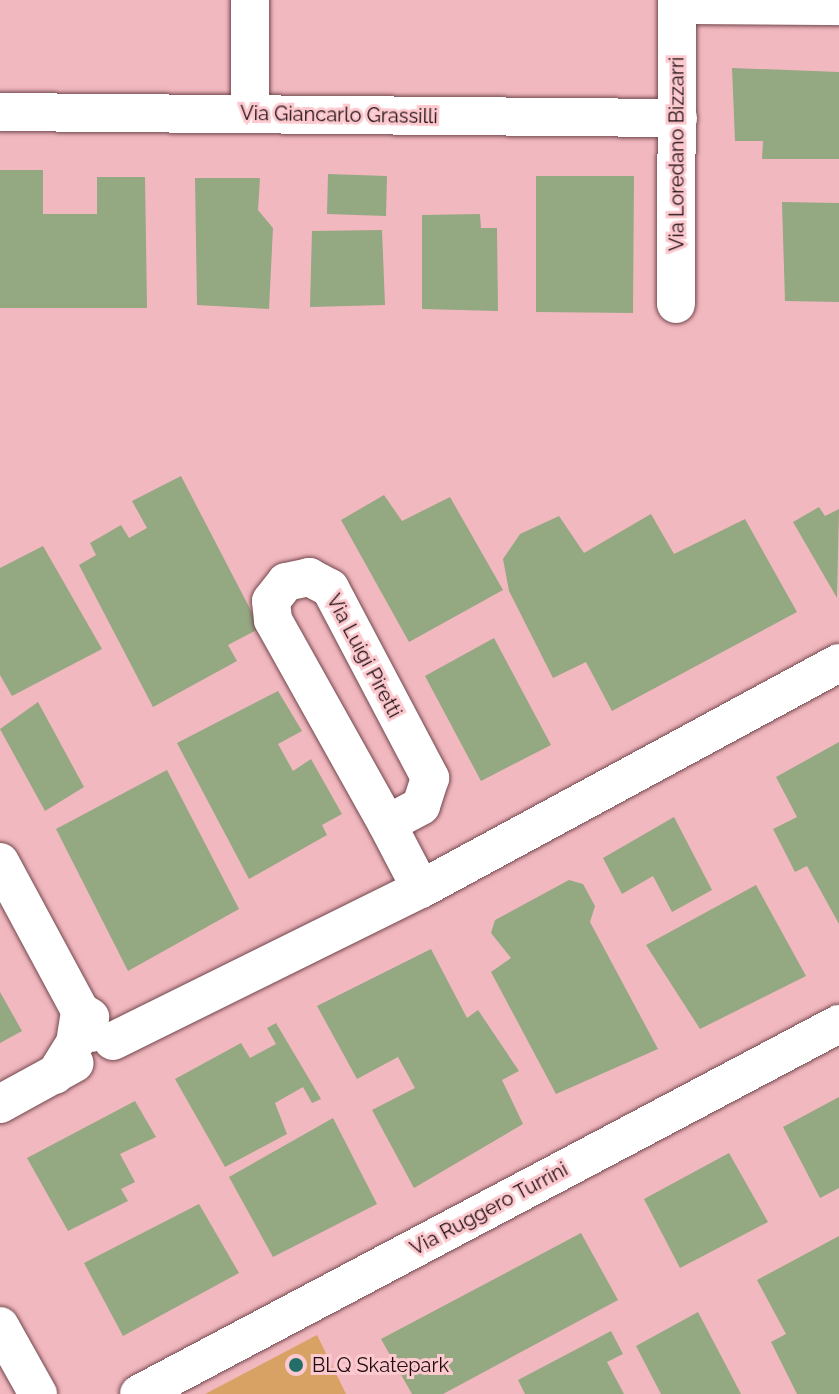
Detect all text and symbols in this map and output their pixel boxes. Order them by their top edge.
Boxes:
street label: Via Loredano Bizzarri [665,57,689,251]
street label: Via Giancarlo Grassilli [240,101,438,129]
street label: Via Luigi Piretti [321,590,407,722]
street label: Via Ruggero Turrini [406,1157,572,1261]
place label: BLQ Skatepark [312,1353,449,1377]
marker: BLQ Skatepark [287,1356,305,1374]

